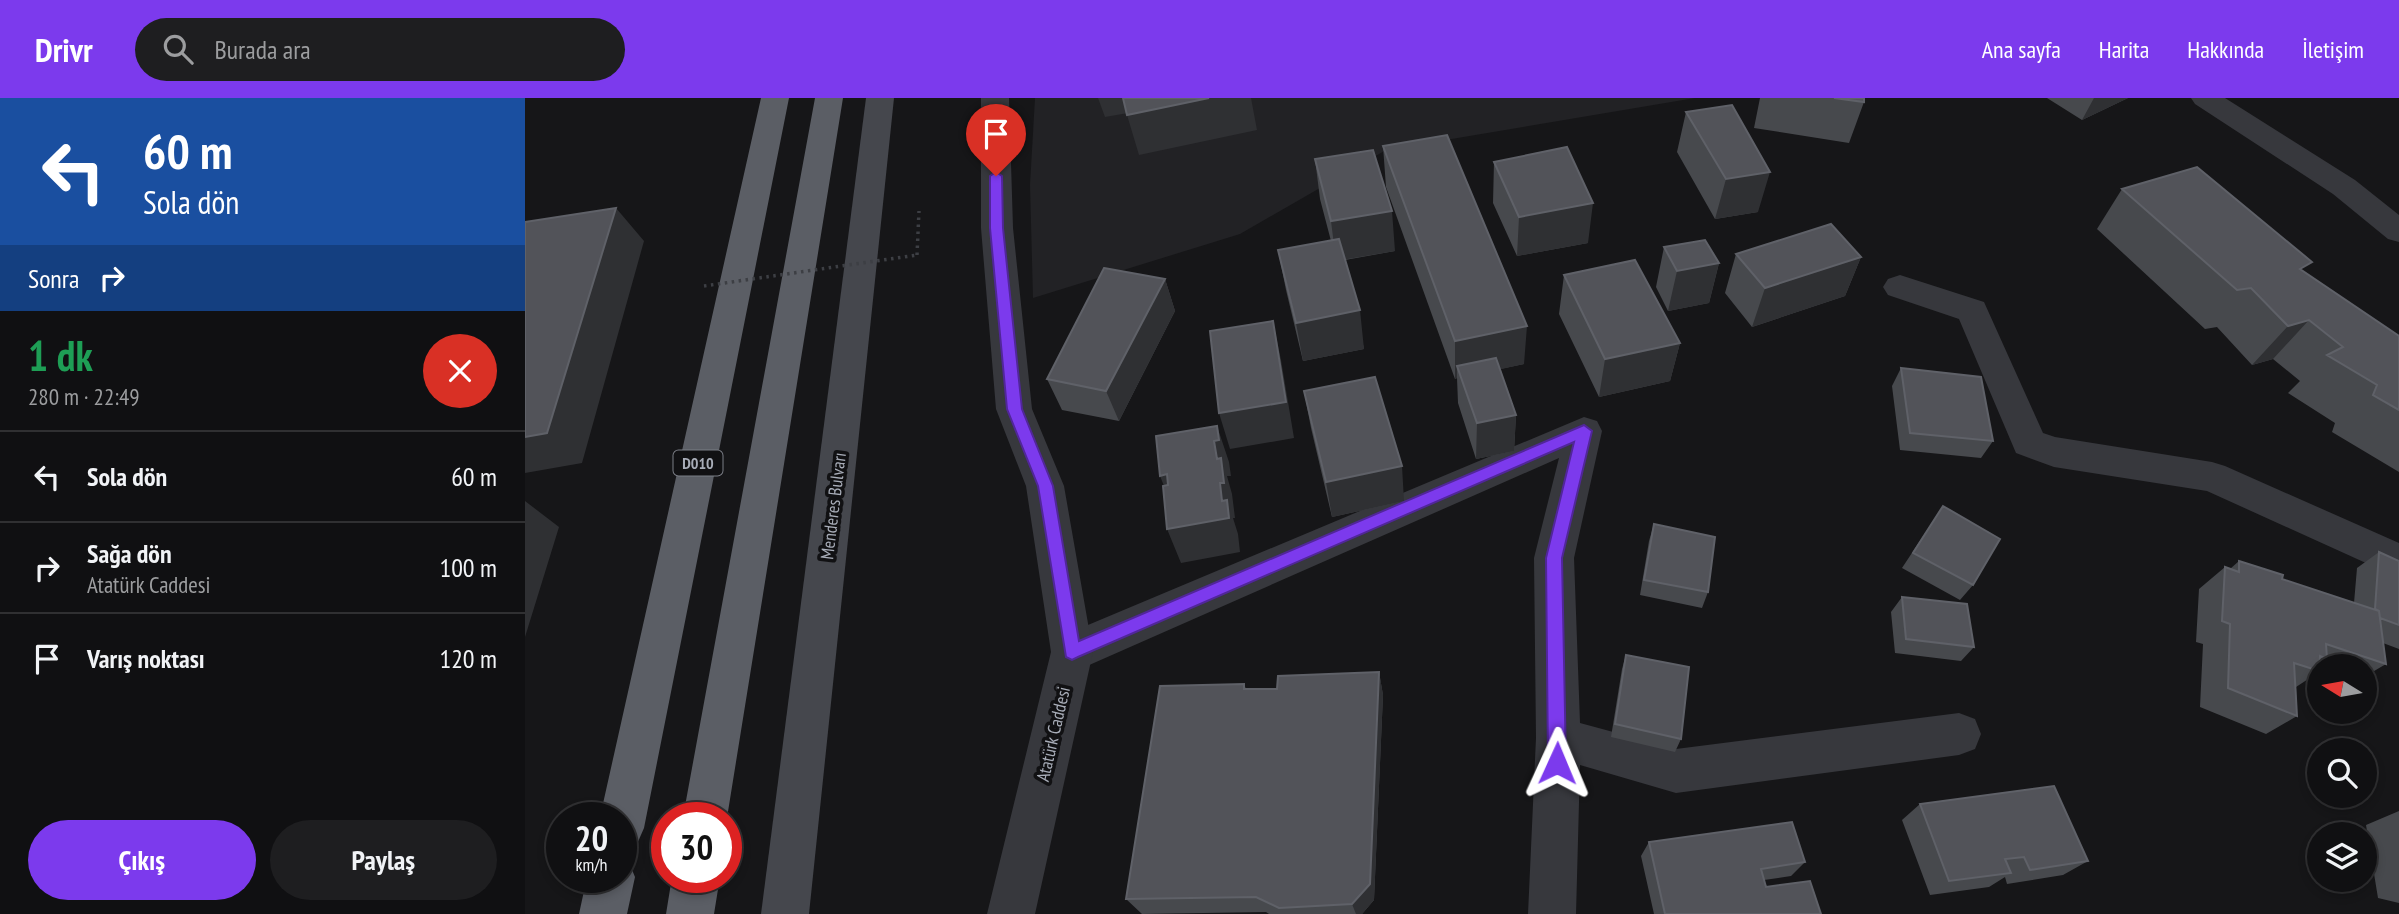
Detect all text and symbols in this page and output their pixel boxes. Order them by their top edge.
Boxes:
search box [135,18,625,81]
text: Drivr [35,28,93,71]
icon: search [159,30,197,68]
text: Burada ara [215,33,311,66]
text: Ana sayfa [1982,34,2061,65]
text: Harita [2099,34,2149,65]
text: Hakkında [2187,34,2264,65]
text: İletişim [2302,34,2364,65]
pin [966,104,1026,176]
icon: arrive [977,115,1015,153]
text: 60 m [143,119,232,183]
icon: left [28,126,119,217]
text: Sola dön [143,181,239,223]
icon: right [93,259,131,297]
text: Sonra [28,262,79,295]
text: 1 dk [28,328,93,383]
button: close [423,334,497,408]
text: 280 m · 22:49 [28,382,140,411]
road number: D010 [673,450,723,476]
street label: Menderes Bulvarı [815,451,851,561]
icon: left [28,458,66,496]
text: Sola dön [87,460,167,493]
text: 60 m [451,460,497,493]
text: Sağa dön [87,537,172,570]
icon: right [28,549,66,587]
text: 100 m [439,551,497,584]
text: Atatürk Caddesi [87,570,211,599]
icon: arrive [28,640,66,678]
text: Varış noktası [87,642,205,675]
text: 120 m [439,642,497,675]
north arrow [2307,654,2377,724]
map controls [2307,654,2377,892]
street label: Atatürk Caddesi [1031,684,1075,784]
position arrow [1520,726,1594,800]
button: search [2307,738,2377,808]
speed limit sign: 30 [651,802,742,893]
text: 20 [575,815,608,861]
button: Çıkış [28,820,256,900]
button: Paylaş [270,820,497,900]
button: layers [2307,822,2377,892]
text: km/h [576,853,607,876]

